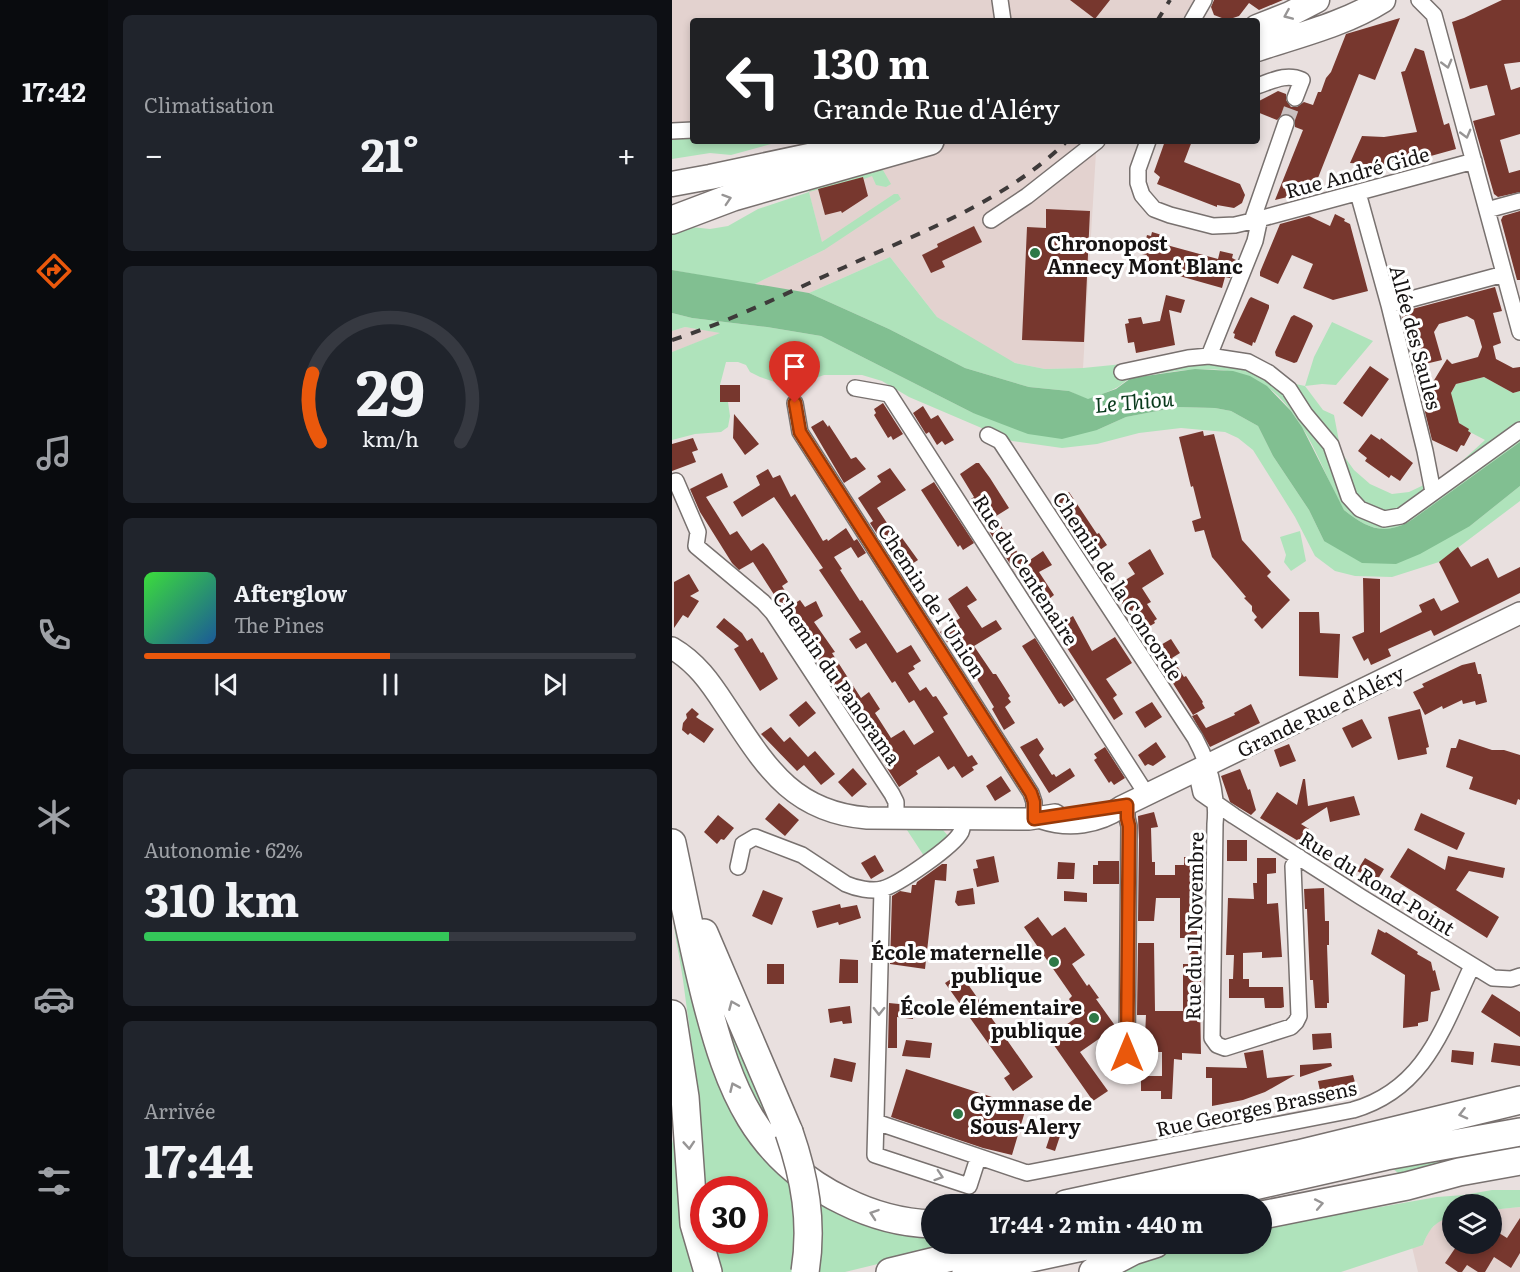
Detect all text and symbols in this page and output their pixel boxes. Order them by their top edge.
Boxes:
one-way arrow [1283,8,1294,20]
text: 130 m [813,30,930,92]
icon: left [714,42,792,120]
one-way arrow [1440,59,1453,69]
text: 17:42 [22,70,86,110]
text: Grande Rue d'Aléry [813,87,1060,127]
text: Climatisation [144,89,274,119]
text: 21° [361,119,419,186]
text: − [144,128,163,177]
text: + [617,128,636,177]
one-way arrow [1459,129,1472,139]
street label: Rue André Gide [1282,137,1432,205]
one-way arrow [721,194,732,206]
place label: Chronopost Annecy Mont Blanc [1047,227,1243,280]
marker: Chronopost Annecy Mont Blanc [1028,246,1042,260]
icon: directions [33,250,75,292]
street label: Allée des Saules [1383,262,1451,412]
pin [769,341,820,403]
text: 29 [355,343,425,435]
icon: arrive [778,350,811,383]
water label: Le Thiou [1093,381,1175,419]
text: km/h [361,422,419,454]
icon: music [33,432,75,474]
street label: Chemin de la Concorde [1047,485,1191,685]
street label: Rue du Centenaire [967,488,1087,650]
street label: Chemin de l'Union [872,517,994,683]
text: Afterglow [234,576,347,609]
street label: Chemin du Panorama [766,584,910,770]
text: The Pines [234,609,324,639]
icon: phone [33,614,75,656]
street label: Grande Rue d'Aléry [1231,656,1409,764]
icon: previous [210,668,243,701]
icon: pause [374,668,407,701]
icon: next [538,668,571,701]
icon: climate [33,796,75,838]
street label: Rue du Rond-Point [1294,822,1462,942]
street label: Rue du 11 Novembre [1176,831,1210,1021]
text: Autonomie · 62% [144,834,303,864]
text: 310 km [144,864,299,931]
place label: École maternelle publique [871,936,1042,989]
marker: École maternelle publique [1047,955,1061,969]
icon: car [33,978,75,1020]
place label: École élémentaire publique [900,991,1082,1044]
one-way arrow [729,1000,741,1011]
one-way arrow [873,1007,885,1016]
marker: École élémentaire publique [1087,1011,1101,1025]
position arrow [1095,1021,1159,1085]
street label: Rue Georges Brassens [1153,1071,1359,1143]
one-way arrow [729,1082,741,1093]
place label: Gymnase de Sous-Alery [970,1087,1092,1140]
text: Arrivée [144,1095,215,1125]
marker: Gymnase de Sous-Alery [951,1107,965,1121]
one-way arrow [1458,1107,1468,1120]
text: 17:44 [144,1125,253,1192]
one-way arrow [682,1140,695,1149]
icon: filters [33,1160,75,1202]
one-way arrow [933,1169,944,1182]
speed limit sign: 30 [690,1176,768,1254]
map controls [1442,1194,1502,1254]
button: layers [1442,1194,1502,1254]
one-way arrow [1314,1198,1324,1211]
text: 17:44 · 2 min · 440 m [990,1207,1203,1240]
one-way arrow [869,1208,880,1221]

